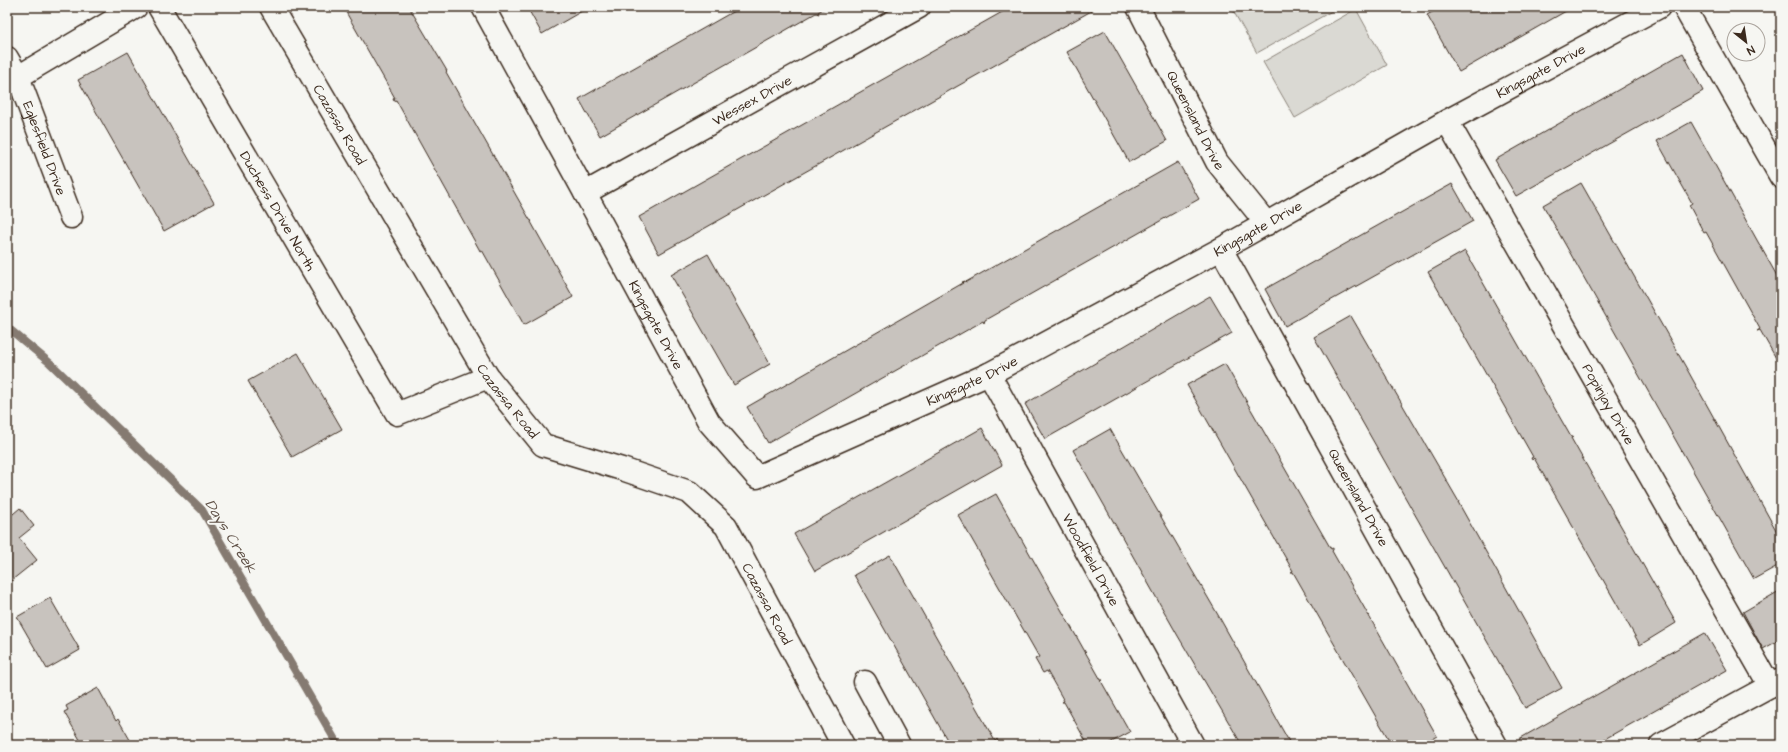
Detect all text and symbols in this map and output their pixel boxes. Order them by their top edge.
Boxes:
north arrow [1726,22,1766,62]
street label: Kingsgate Drive [1493,39,1590,104]
text: N [1744,42,1757,58]
street label: Queensland Drive [1161,67,1229,175]
street label: Wessex Drive [709,71,796,131]
street label: Cazassa Road [308,81,370,169]
street label: Eglesfield Drive [17,99,71,199]
street label: Duchess Drive North [234,148,320,275]
street label: Kingsgate Drive [1210,196,1306,262]
street label: Kingsgate Drive [623,277,688,374]
street label: Kingsgate Drive [923,351,1022,412]
street label: Cazassa Road [471,360,543,443]
street label: Popinjay Drive [1577,360,1639,449]
street label: Queensland Drive [1323,445,1393,551]
water label: Days Creek [199,495,262,578]
street label: Woodfield Drive [1057,510,1124,611]
street label: Cazassa Road [737,560,797,648]

